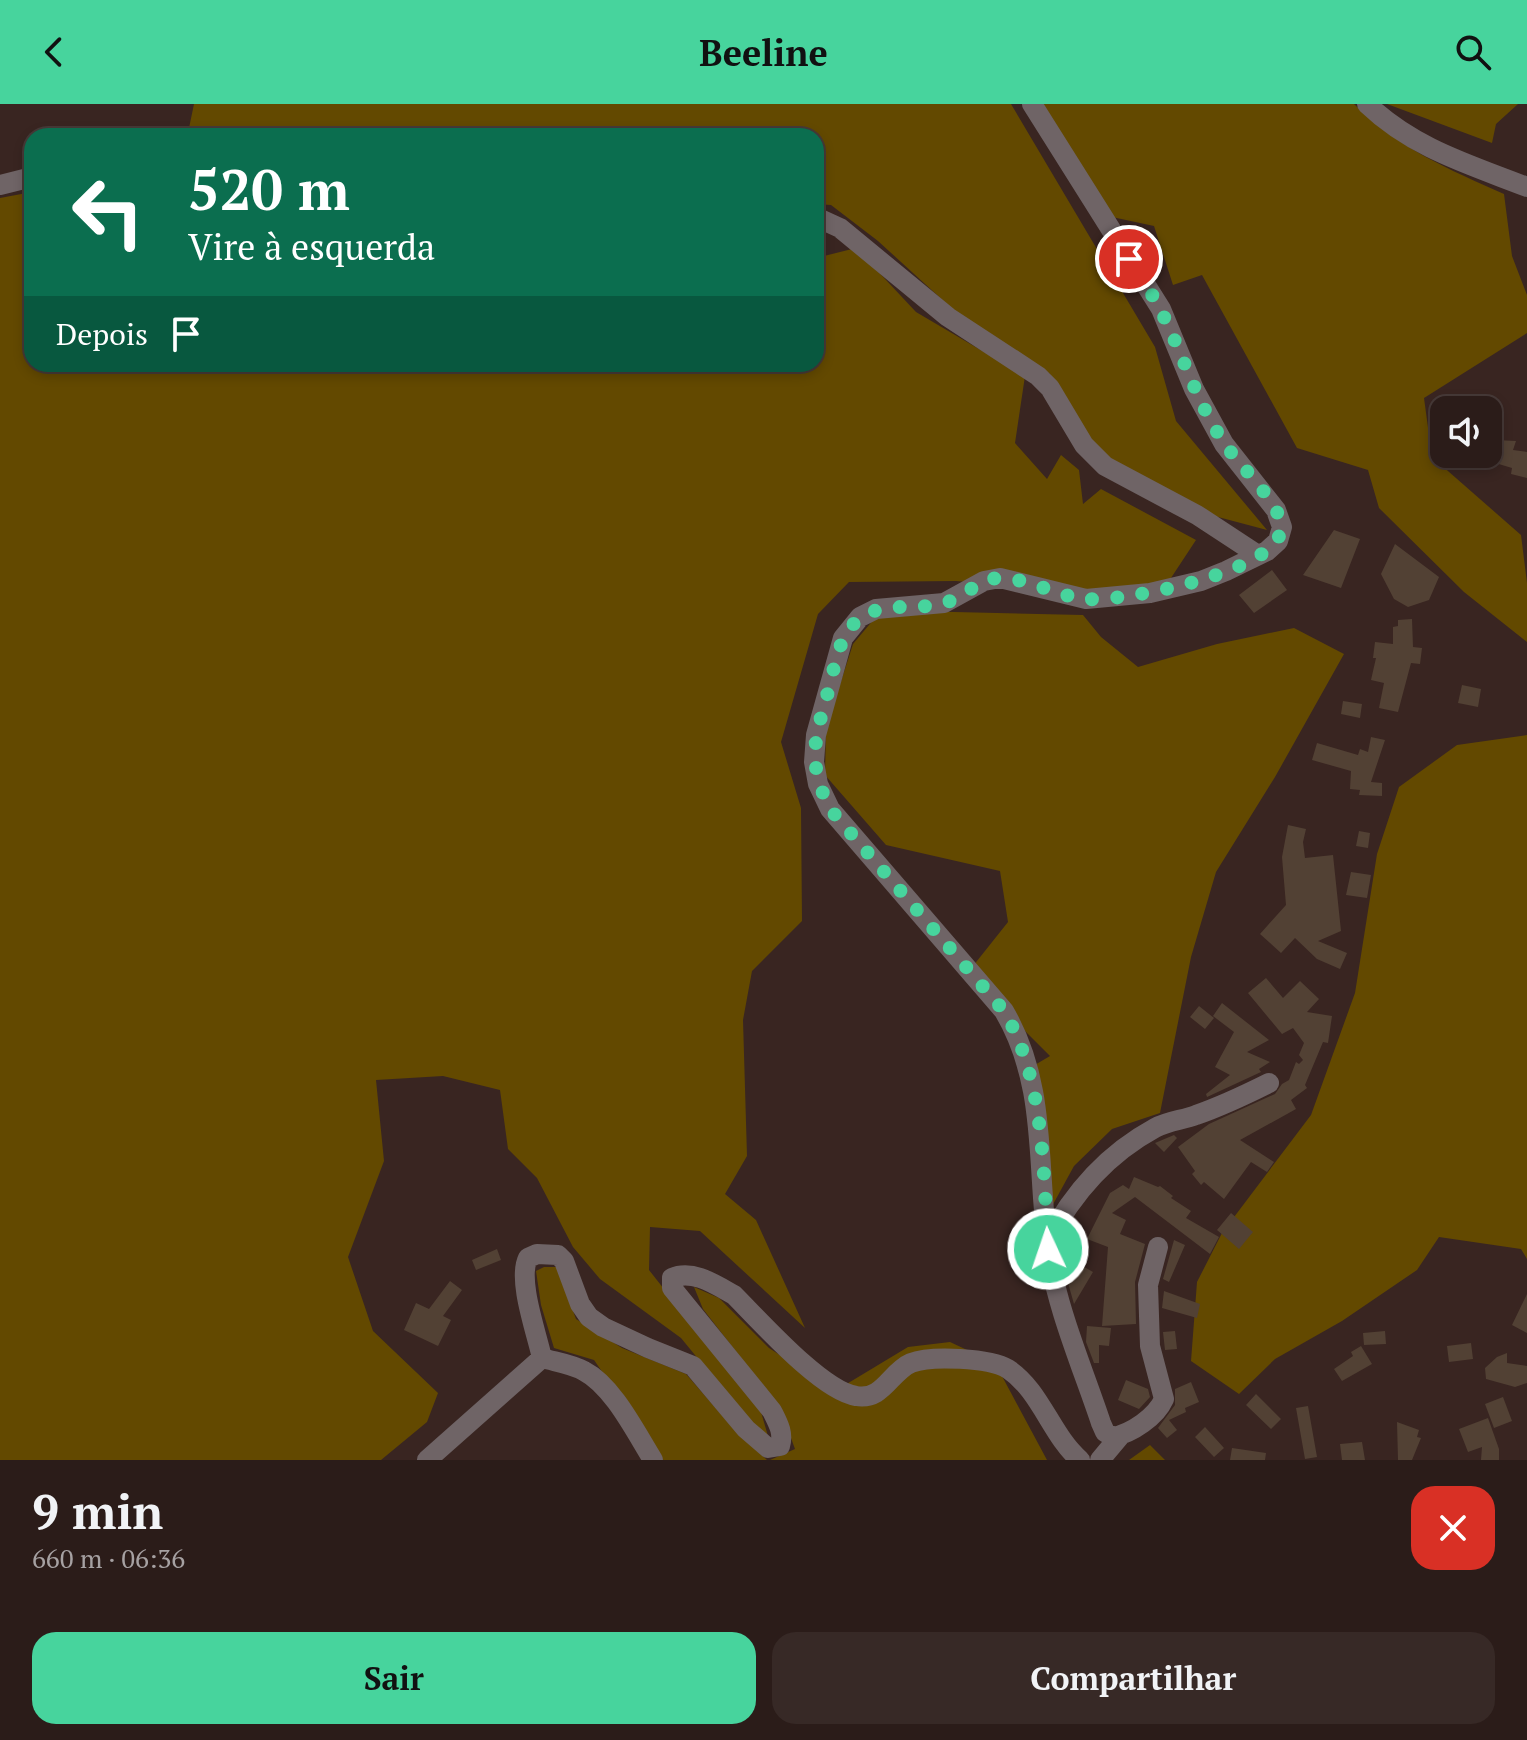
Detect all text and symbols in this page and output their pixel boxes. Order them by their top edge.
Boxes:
text: Beeline [699,29,828,76]
icon: back [32,30,76,74]
icon: search [1451,30,1495,74]
text: 520 m [188,152,350,226]
icon: left [56,160,160,264]
text: Vire à esquerda [188,223,435,270]
pin [1095,225,1163,293]
icon: arrive [1107,237,1151,281]
icon: arrive [164,312,208,356]
text: Depois [56,314,148,354]
map controls [1430,396,1502,468]
button: sound [1430,396,1502,468]
position arrow [1006,1207,1090,1291]
text: 9 min [32,1479,163,1543]
button: close [1411,1486,1495,1570]
text: 660 m · 06:36 [32,1541,185,1575]
button: Sair [32,1632,756,1724]
button: Compartilhar [772,1632,1495,1724]

